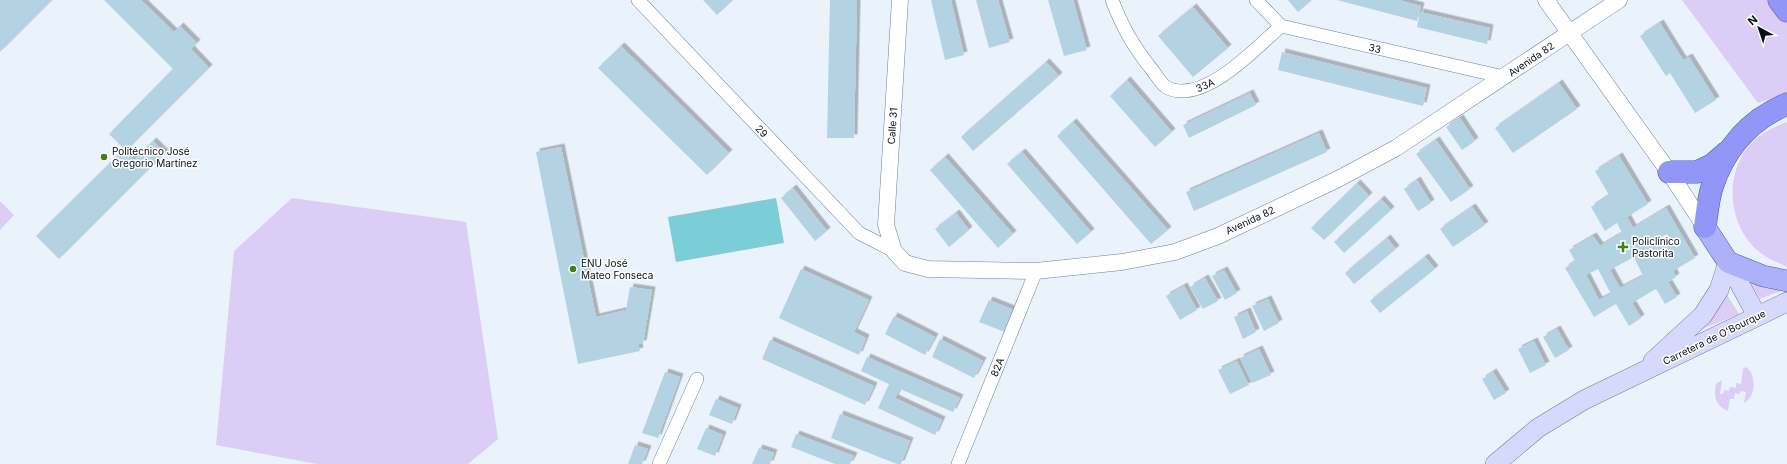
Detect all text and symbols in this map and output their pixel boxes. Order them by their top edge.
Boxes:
north arrow [1739,8,1779,48]
text: N [1745,12,1760,28]
street label: Avenida 82 [1506,39,1556,79]
street label: 33 [1368,41,1382,55]
street label: 33A [1194,76,1216,94]
street label: Calle 31 [885,107,899,145]
street label: 29 [753,122,771,140]
place label: Politécnico José Gregorio Martínez [112,145,198,169]
marker: Politécnico José Gregorio Martínez [99,152,109,162]
street label: Avenida 82 [1224,203,1276,237]
place label: Policlínico Pastorita [1632,235,1680,259]
marker: Policlínico Pastorita [1617,241,1629,253]
place label: ENU José Mateo Fonseca [581,257,653,281]
marker: ENU José Mateo Fonseca [568,264,578,274]
street label: Carretera de O'Bourque [1661,307,1767,367]
street label: 82A [988,356,1006,378]

